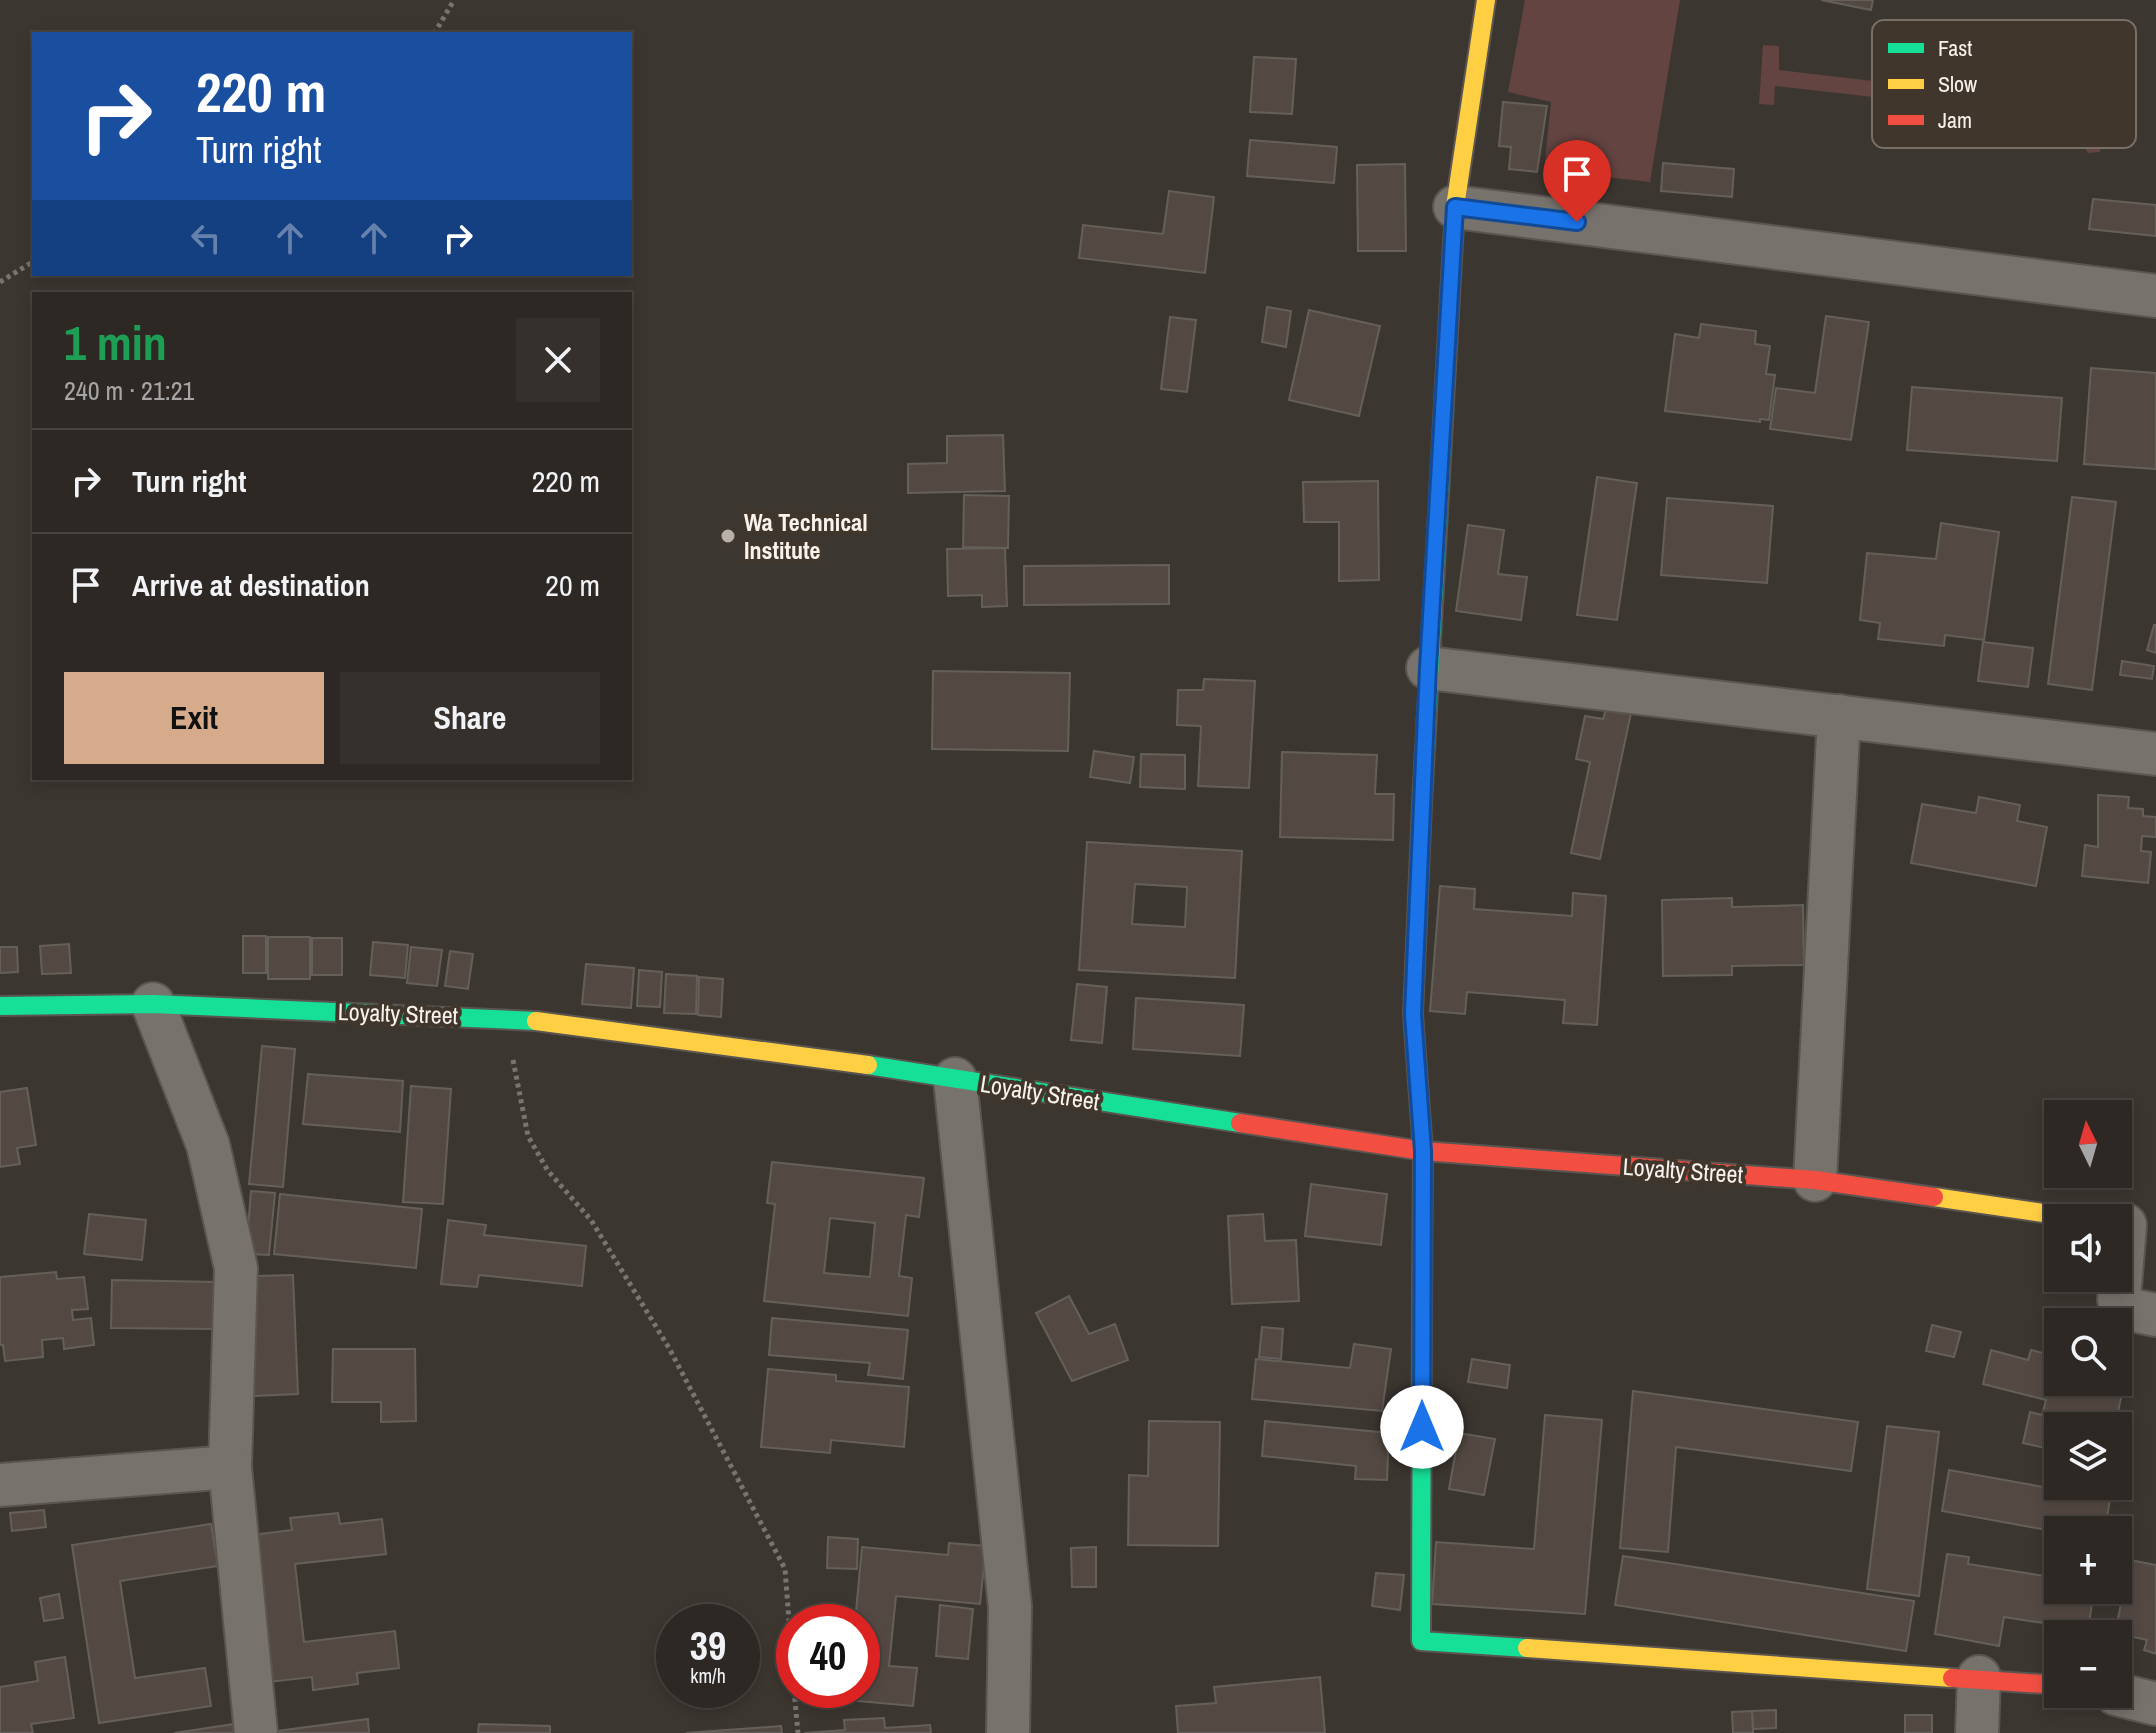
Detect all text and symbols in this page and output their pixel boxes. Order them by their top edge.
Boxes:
legend [1872,20,2136,148]
text: Fast [1938,33,1972,63]
text: 220 m [196,54,326,129]
icon: right [64,64,168,168]
text: Slow [1938,69,1977,99]
text: Jam [1938,105,1972,135]
text: Turn right [196,126,321,174]
pin [1543,140,1611,222]
icon: arrive [1555,152,1599,196]
icon: left [184,216,228,260]
icon: ahead [268,216,312,260]
icon: ahead [352,216,396,260]
icon: right [436,216,480,260]
text: 1 min [64,310,167,375]
button: close [516,318,600,402]
text: 240 m · 21:21 [64,373,194,408]
icon: right [64,459,108,503]
text: Turn right [132,461,246,501]
text: 220 m [532,461,600,501]
place label: Wa Technical Institute [744,506,868,566]
marker: Wa Technical Institute [719,527,737,545]
icon: arrive [64,563,108,607]
text: Arrive at destination [132,565,370,605]
text: 20 m [545,565,600,605]
button: Exit [64,672,324,764]
button: Share [340,672,600,764]
street label: Loyalty Street [337,995,459,1031]
street label: Loyalty Street [978,1067,1102,1117]
north arrow [2044,1100,2132,1188]
map controls [2044,1100,2132,1708]
street label: Loyalty Street [1622,1150,1745,1190]
button: sound [2044,1204,2132,1292]
button: search [2044,1308,2132,1396]
position arrow [1380,1385,1464,1469]
button: layers [2044,1412,2132,1500]
button: + [2044,1516,2132,1604]
speed limit sign: 40 [776,1604,880,1708]
text: 39 [690,1619,726,1672]
button: − [2044,1620,2132,1708]
text: km/h [690,1662,726,1689]

